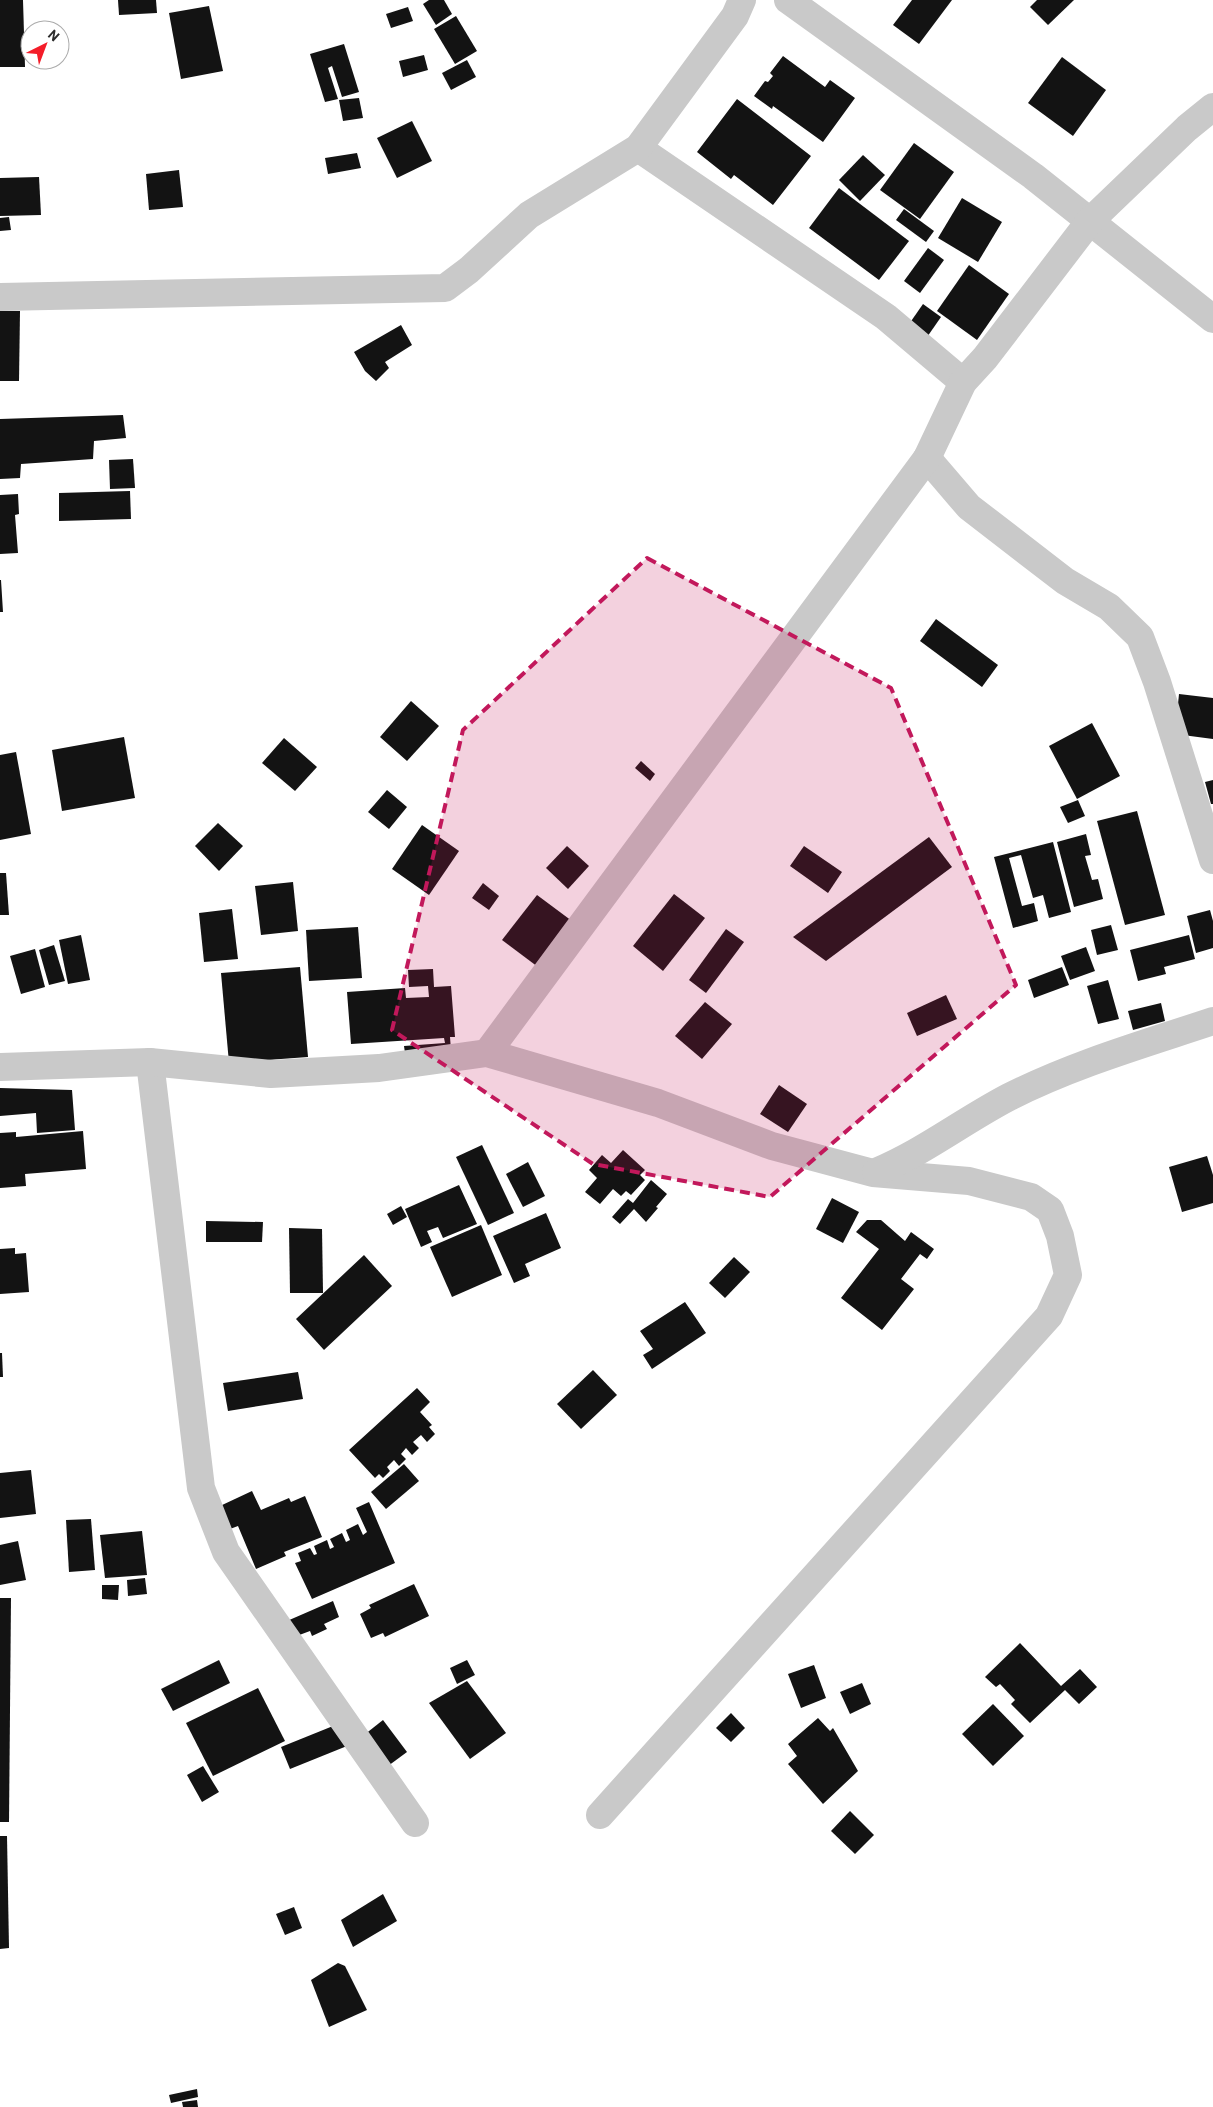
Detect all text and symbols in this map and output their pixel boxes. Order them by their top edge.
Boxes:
north arrow [20,20,70,70]
text: N [45,26,63,44]

